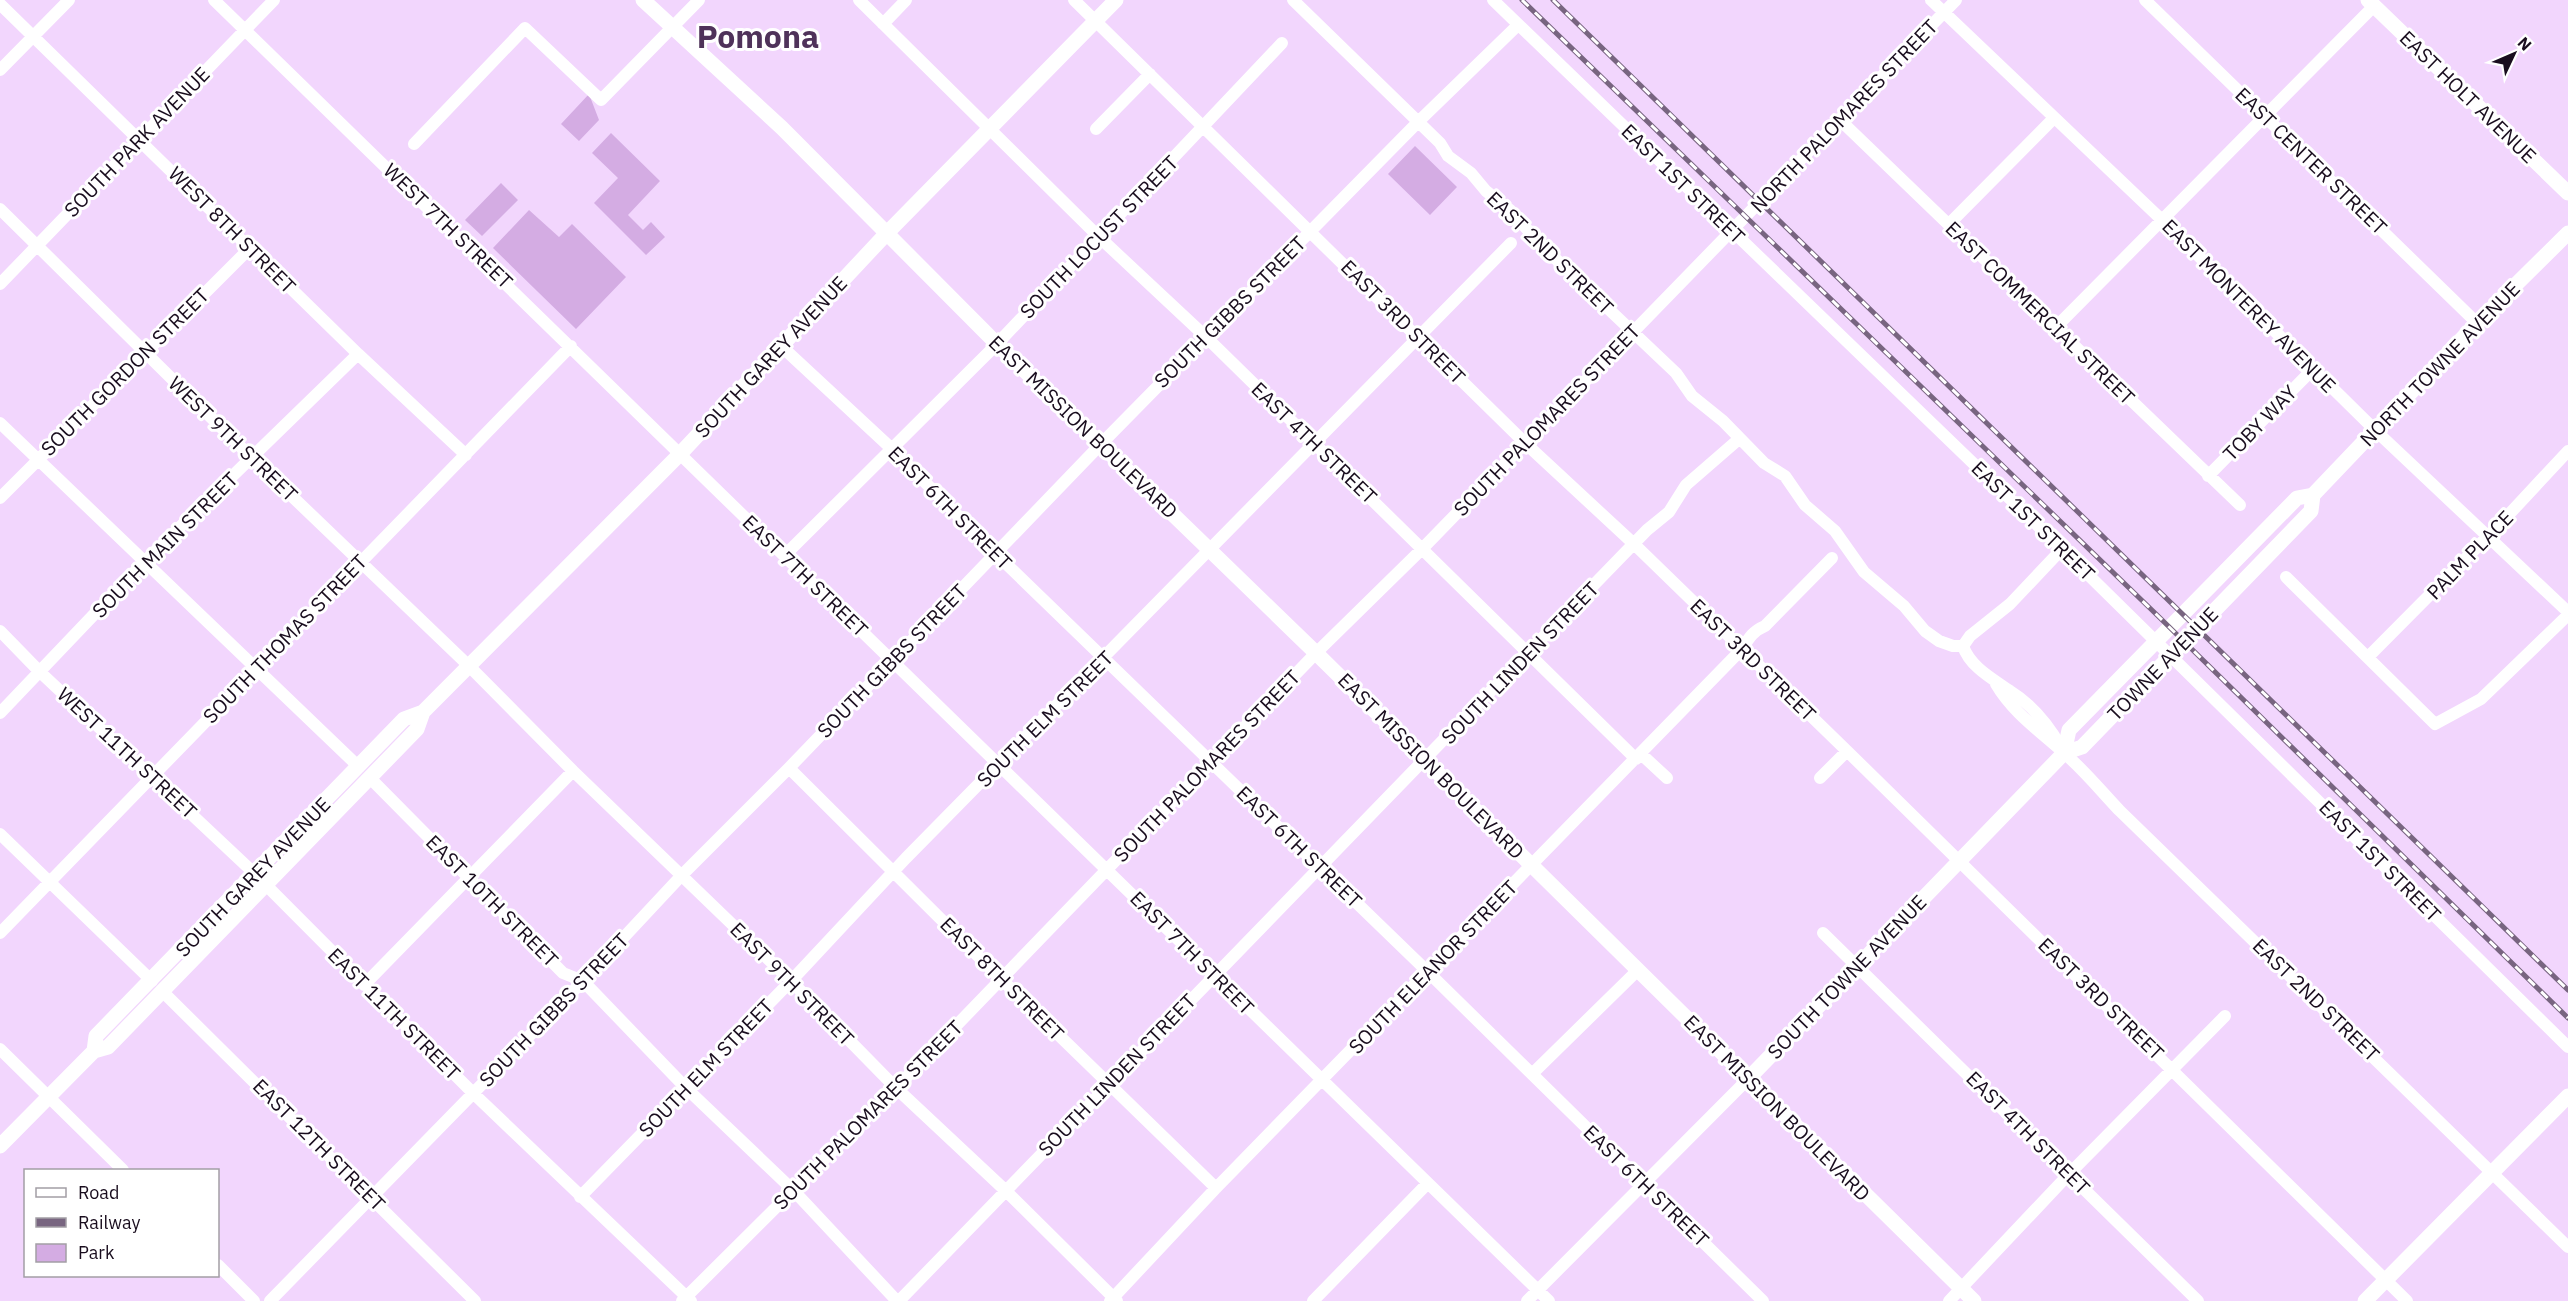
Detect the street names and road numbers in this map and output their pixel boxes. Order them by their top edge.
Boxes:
street label: NORTH PALOMARES STREET [1744,13,1943,218]
street label: EAST HOLT AVENUE [2395,26,2541,168]
street label: SOUTH PARK AVENUE [58,61,216,223]
street label: EAST CENTER STREET [2230,81,2393,240]
street label: EAST 1ST STREET [1616,118,1751,250]
street label: SOUTH LOCUST STREET [1014,149,1184,324]
street label: WEST 7TH STREET [378,157,519,294]
street label: WEST 8TH STREET [163,160,302,299]
street label: EAST 2ND STREET [1481,185,1620,320]
street label: EAST MONTEREY AVENUE [2157,213,2342,398]
street label: EAST COMMERCIAL STREET [1940,215,2141,410]
street label: SOUTH GIBBS STREET [1148,230,1311,393]
street label: EAST 3RD STREET [1335,254,1471,390]
street label: SOUTH GAREY AVENUE [688,270,853,443]
street label: NORTH TOWNE AVENUE [2354,275,2526,452]
street label: SOUTH GORDON STREET [35,282,215,462]
street label: SOUTH PALOMARES STREET [1447,318,1646,522]
street label: EAST MISSION BOULEVARD [983,329,1184,524]
street label: WEST 9TH STREET [163,370,304,507]
street label: EAST 4TH STREET [1246,376,1383,510]
street label: TOBY WAY [2217,379,2303,466]
street label: EAST 6TH STREET [883,440,1018,575]
street label: EAST 1ST STREET [1966,455,2101,587]
street label: SOUTH MAIN STREET [86,466,243,623]
street label: PALM PLACE [2420,504,2519,605]
street label: EAST 7TH STREET [737,509,874,643]
street label: SOUTH THOMAS STREET [197,548,373,729]
street label: SOUTH LINDEN STREET [1435,576,1604,750]
street label: SOUTH GIBBS STREET [811,578,972,744]
street label: EAST 3RD STREET [1685,593,1822,727]
street label: TOWNE AVENUE [2101,601,2224,727]
street label: SOUTH ELM STREET [971,645,1119,793]
street label: SOUTH PALOMARES STREET [1107,664,1306,868]
street label: EAST MISSION BOULEVARD [1332,667,1530,865]
street label: WEST 11TH STREET [52,681,203,824]
street label: EAST 6TH STREET [1231,780,1368,914]
street label: SOUTH GAREY AVENUE [169,791,336,962]
street label: EAST 1ST STREET [2314,794,2447,927]
street label: EAST 10TH STREET [420,829,564,973]
street label: SOUTH ELEANOR STREET [1342,874,1523,1059]
street label: EAST 7TH STREET [1125,885,1260,1020]
street label: SOUTH TOWNE AVENUE [1761,889,1932,1065]
street label: EAST 8TH STREET [935,911,1070,1046]
street label: EAST 9TH STREET [725,916,860,1051]
street label: SOUTH GIBBS STREET [473,927,634,1093]
street label: EAST 3RD STREET [2033,932,2170,1066]
street label: EAST 2ND STREET [2247,932,2386,1067]
street label: EAST 11TH STREET [322,942,466,1086]
street label: SOUTH LINDEN STREET [1032,988,1201,1162]
street label: SOUTH ELM STREET [632,993,779,1143]
street label: EAST MISSION BOULEVARD [1678,1009,1876,1207]
street label: SOUTH PALOMARES STREET [767,1014,968,1215]
street label: EAST 4TH STREET [1961,1065,2096,1200]
street label: EAST 12TH STREET [247,1073,391,1217]
street label: EAST 6TH STREET [1578,1119,1715,1253]

